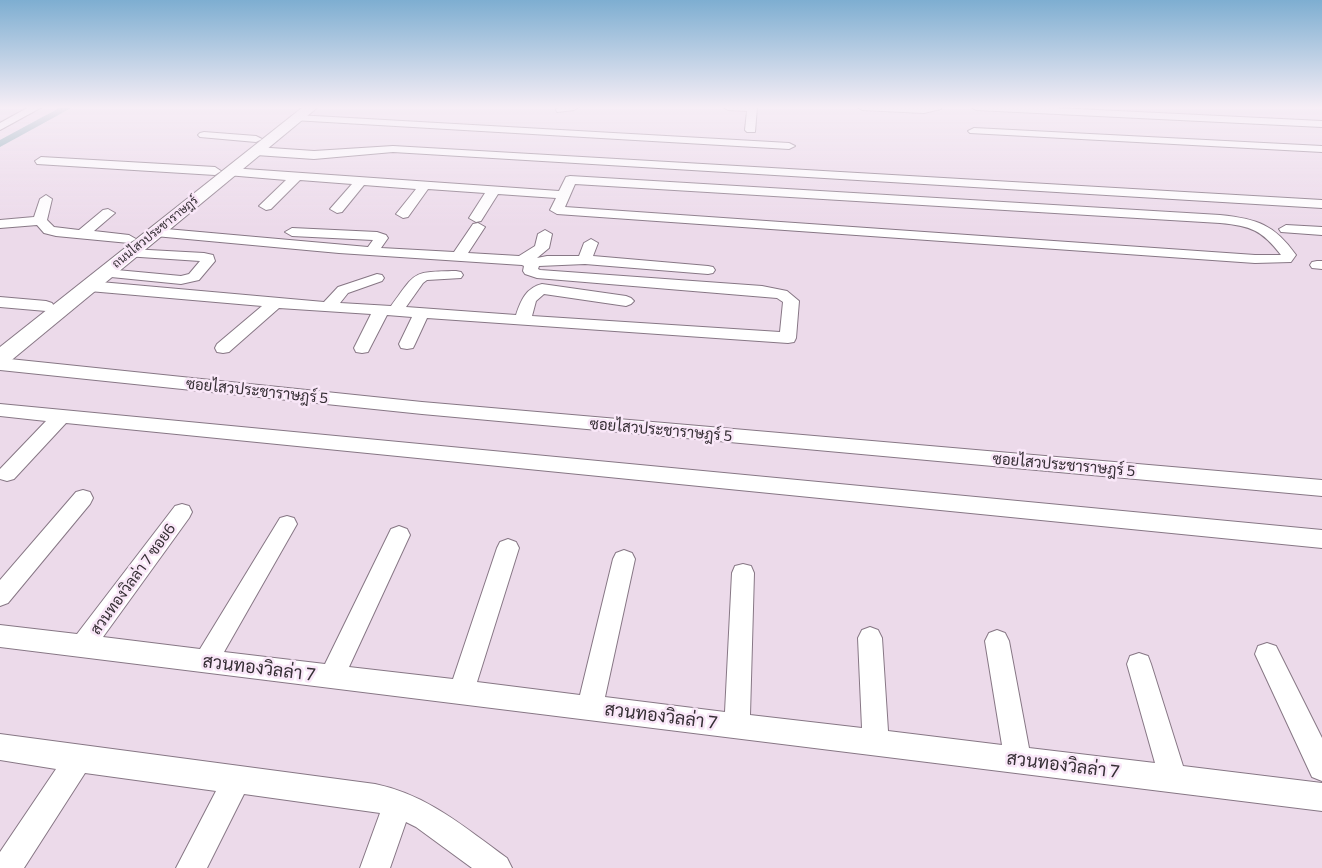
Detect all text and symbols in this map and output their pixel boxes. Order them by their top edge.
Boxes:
street label: ถนนไสวประชาราษฎร์ [109,193,201,271]
street label: ซอยไสวประชาราษฎร์ 5 [185,375,329,407]
street label: ซอยไสวประชาราษฎร์ 5 [589,415,733,445]
street label: ซอยไสวประชาราษฎร์ 5 [992,450,1136,480]
street label: สวนทองวิลล่า 7 ซอย6 [87,520,179,638]
street label: สวนทองวิลล่า 7 [201,650,317,686]
street label: สวนทองวิลล่า 7 [603,698,719,734]
street label: สวนทองวิลล่า 7 [1005,747,1121,783]

